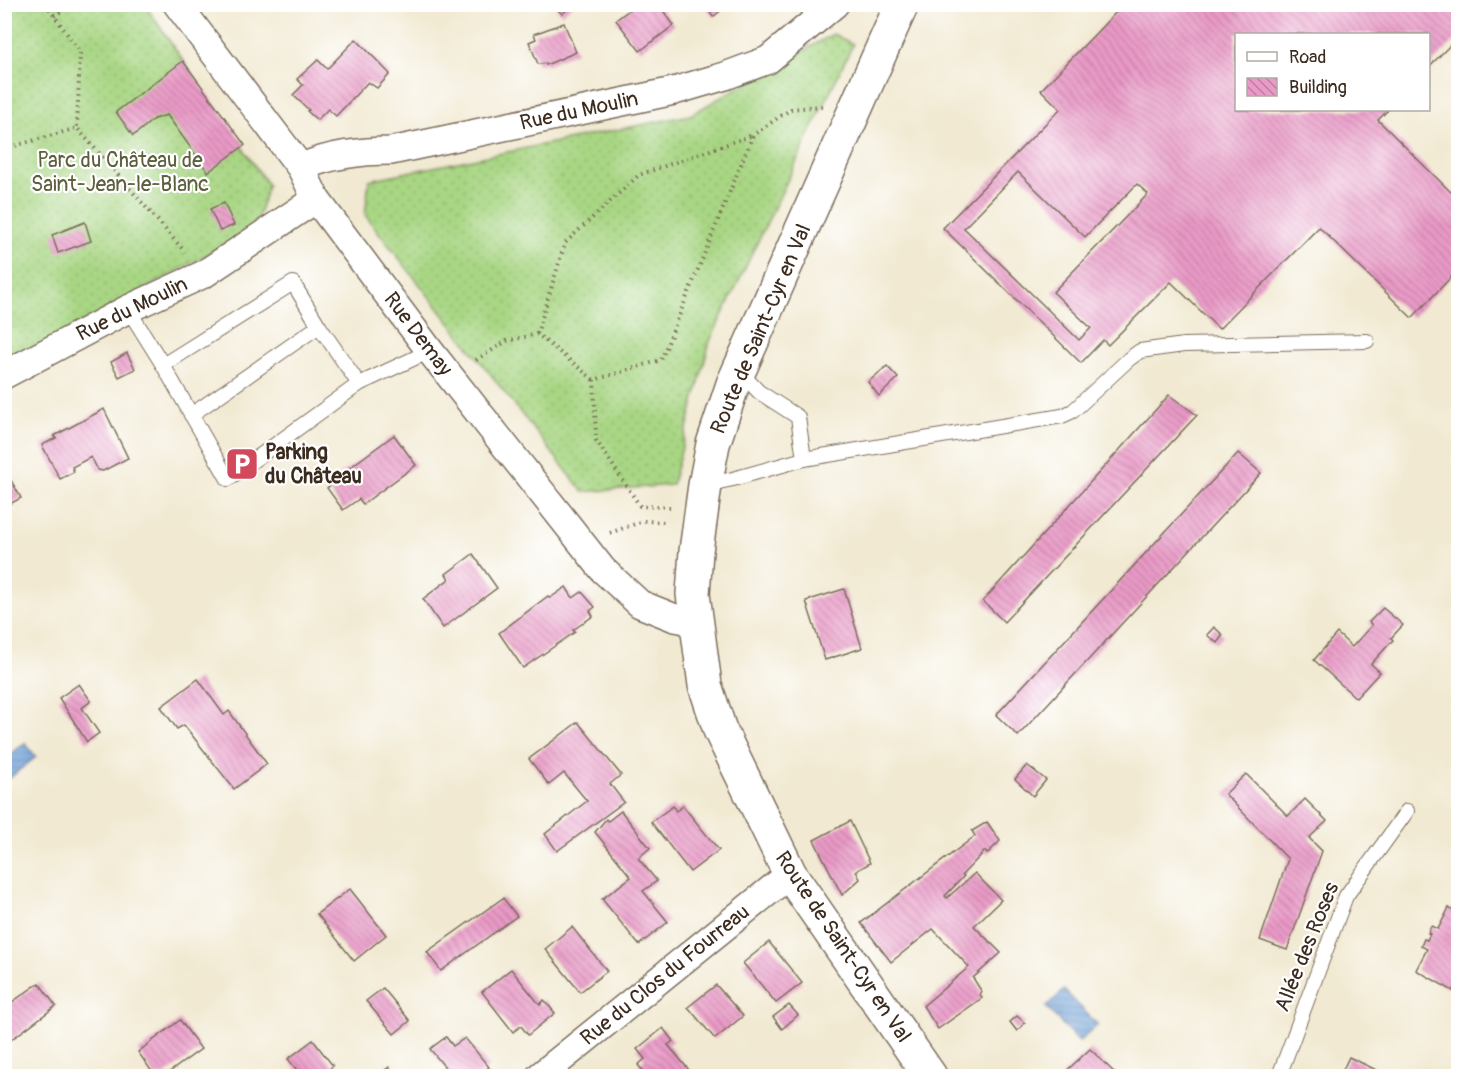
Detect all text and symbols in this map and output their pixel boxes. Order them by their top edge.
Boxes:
legend [1235,33,1430,111]
text: Road [1289,46,1326,69]
text: Building [1289,76,1347,99]
street label: Rue du Moulin [517,85,641,137]
park label: Parc du Château de Saint-Jean-le-Blanc [31,147,209,198]
street label: Route de Saint-Cyr en Val [705,220,817,438]
street label: Rue du Moulin [72,270,192,348]
street label: Rue Demay [378,287,458,381]
place label: Parking du Château [265,439,362,490]
parking icon: Parking du Château [224,446,260,482]
street label: Route de Saint-Cyr en Val [769,846,917,1048]
street label: Allée des Roses [1269,878,1345,1016]
street label: Rue du Clos du Fourreau [575,898,755,1052]

